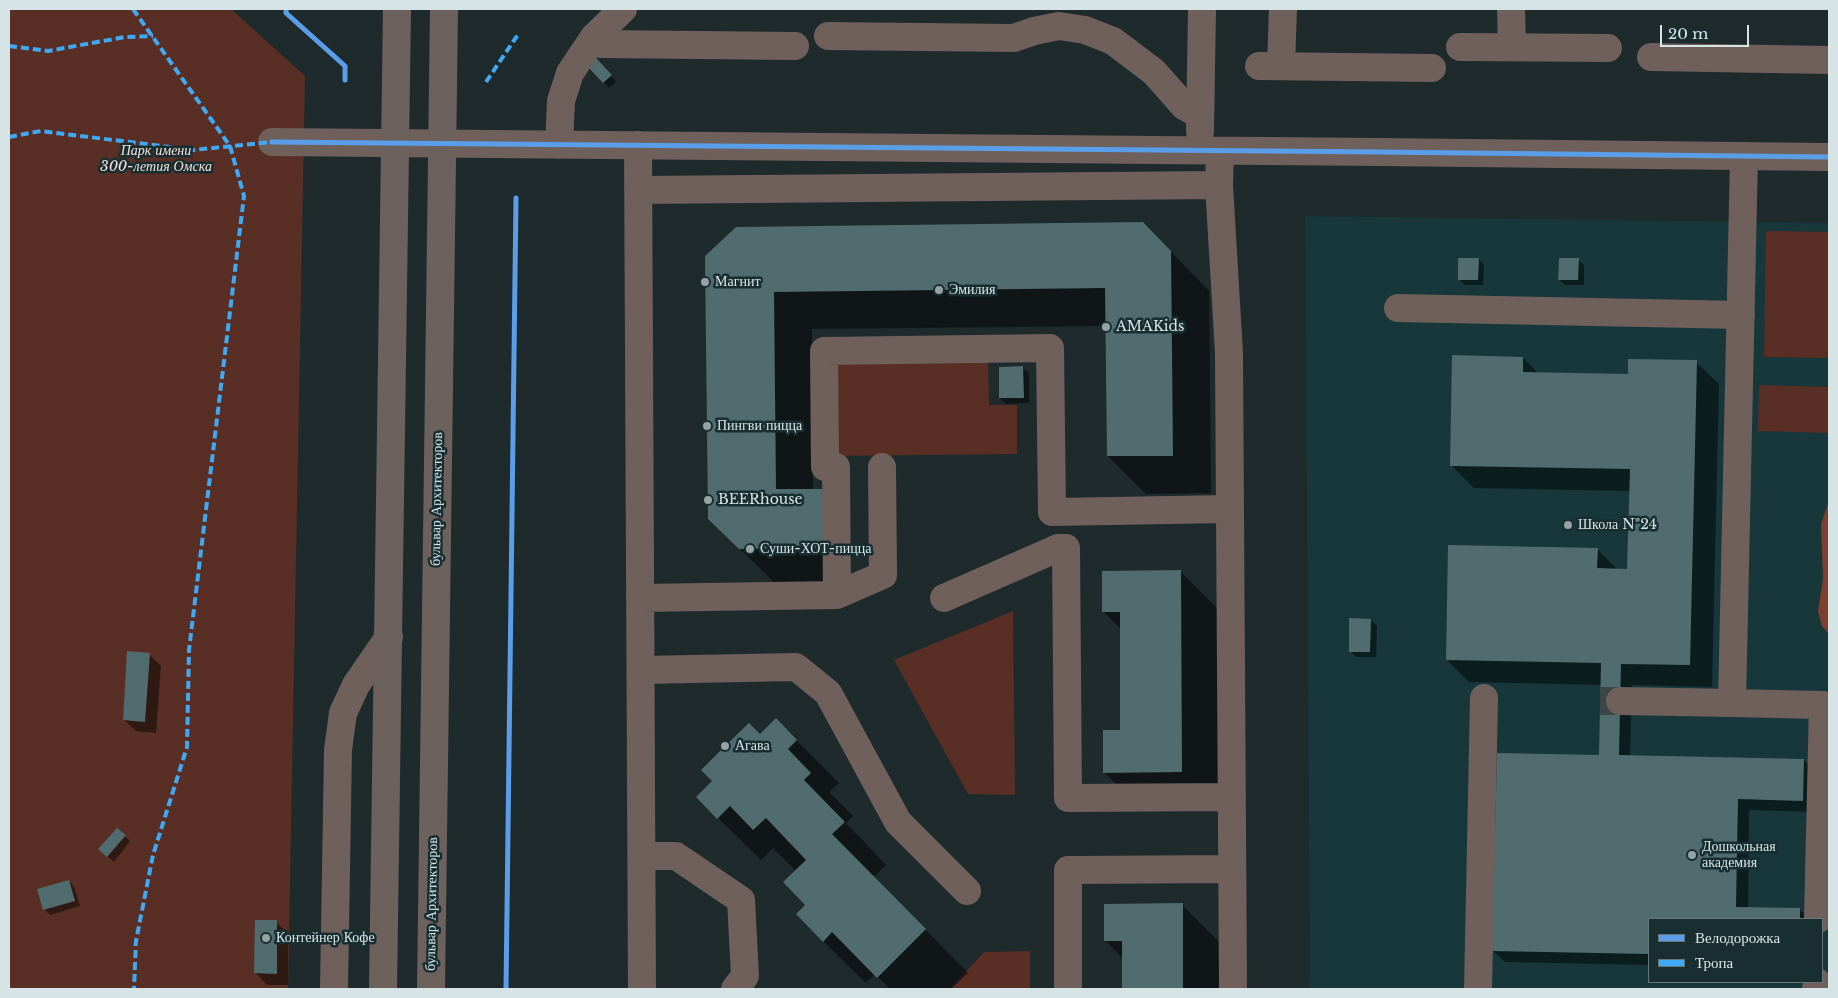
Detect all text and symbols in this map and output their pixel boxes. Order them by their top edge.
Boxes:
scale bar [1663,15,1752,47]
text: 20 m [1668,24,1708,43]
park label: Парк имени 300-летия Омска [100,143,212,176]
place label: Магнит [715,274,761,290]
marker: Магнит [699,276,711,288]
place label: Эмилия [949,282,996,298]
marker: Эмилия [933,284,945,296]
place label: AMAKids [1116,319,1184,335]
marker: AMAKids [1100,321,1112,333]
place label: Пингви пицца [717,418,802,434]
marker: Пингви пицца [701,420,713,432]
street label: бульвар Архитекторов [427,432,447,566]
place label: BEERhouse [718,492,803,508]
marker: BEERhouse [702,494,714,506]
place label: Школа №24 [1578,517,1657,533]
marker: Школа №24 [1562,519,1574,531]
place label: Суши-ХОТ-пицца [760,541,871,557]
marker: Суши-ХОТ-пицца [744,543,756,555]
place label: Агава [735,738,770,754]
marker: Агава [719,740,731,752]
street label: бульвар Архитекторов [422,837,442,971]
place label: Дошкольная академия [1702,839,1776,872]
marker: Дошкольная академия [1686,849,1698,861]
legend [1648,918,1823,983]
text: Велодорожка [1695,928,1780,947]
place label: Контейнер Кофе [276,930,375,946]
marker: Контейнер Кофе [260,932,272,944]
text: Тропа [1695,953,1733,972]

